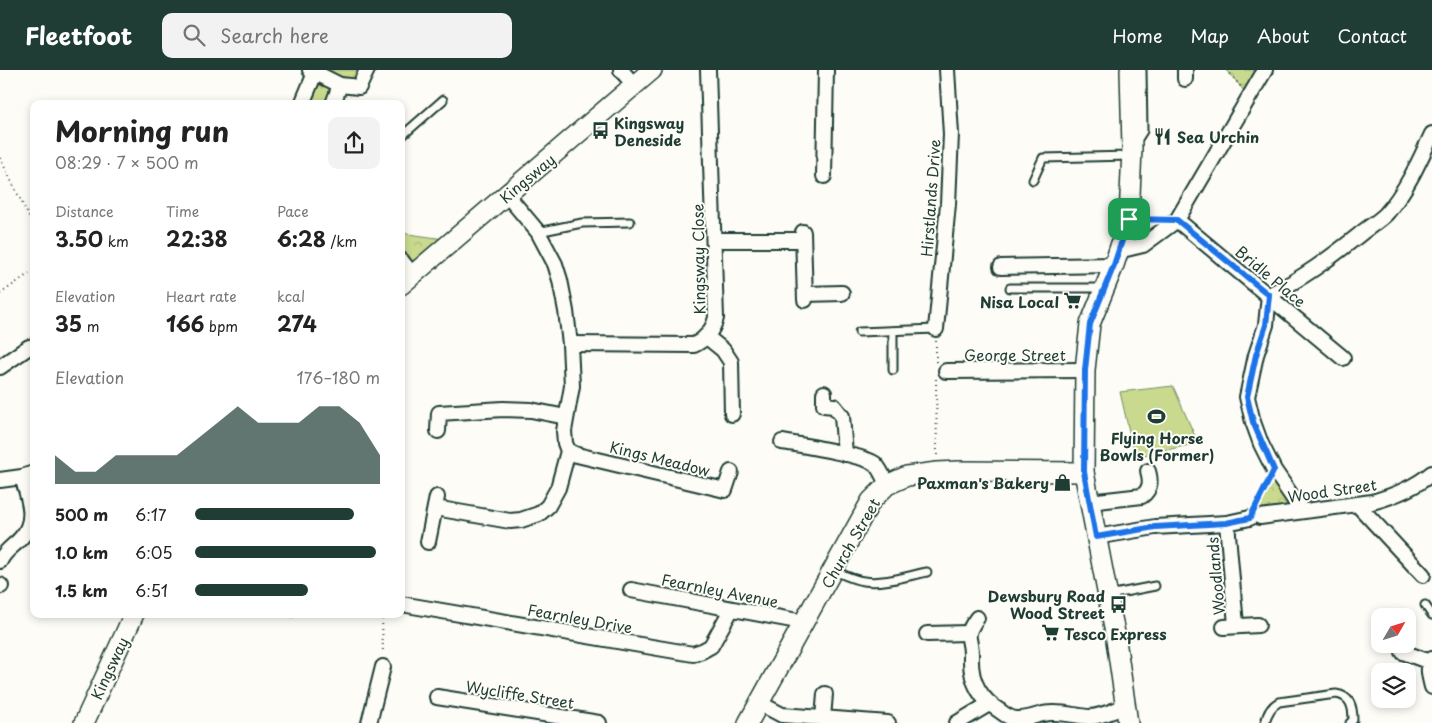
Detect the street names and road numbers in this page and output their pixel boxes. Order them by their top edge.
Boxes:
street label: Hirstlands Drive [914,138,946,258]
street label: Kingsway [494,148,560,208]
street label: Kingsway Close [686,203,710,315]
street label: Bridle Place [1231,240,1311,312]
street label: George Street [964,343,1066,366]
street label: Kings Meadow [608,434,713,482]
street label: Wood Street [1286,472,1378,508]
street label: Church Street [815,494,885,592]
street label: Woodlands [1200,536,1230,616]
street label: Fearnley Avenue [659,567,781,613]
street label: Fearnley Drive [526,597,634,639]
street label: Kingsway [84,633,134,703]
street label: Wycliffe Street [464,674,576,714]

